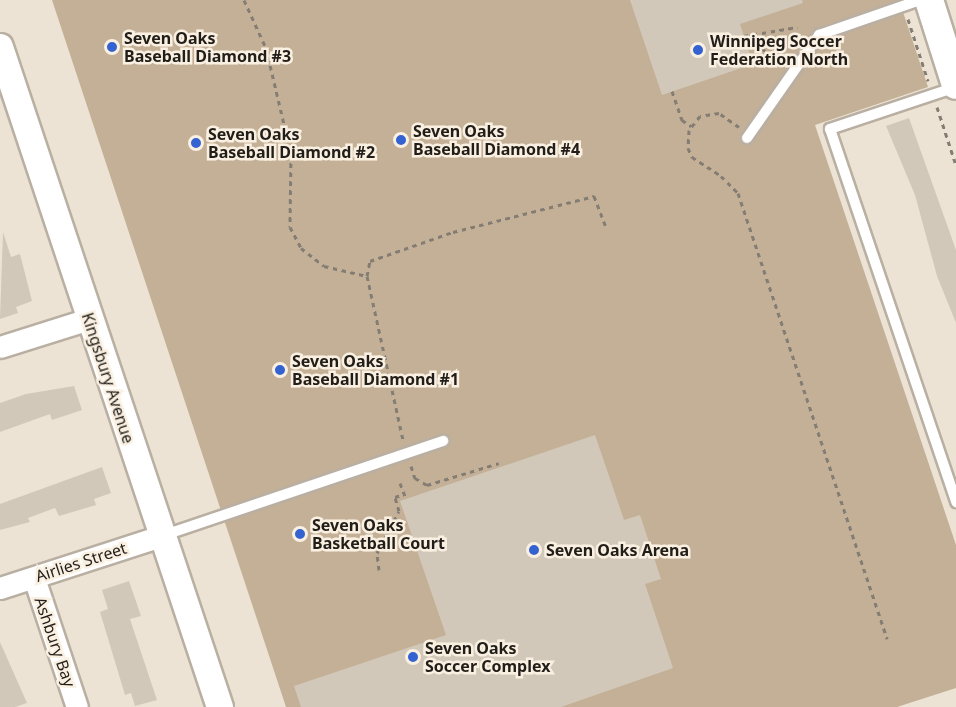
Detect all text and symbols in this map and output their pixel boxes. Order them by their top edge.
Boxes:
place label: Seven Oaks Baseball Diamond #3 [124,28,291,66]
place label: Winnipeg Soccer Federation North [710,31,848,69]
marker: Seven Oaks Baseball Diamond #3 [105,40,119,54]
marker: Winnipeg Soccer Federation North [691,43,705,57]
place label: Seven Oaks Baseball Diamond #4 [413,121,580,159]
place label: Seven Oaks Baseball Diamond #2 [208,124,375,162]
marker: Seven Oaks Baseball Diamond #4 [394,133,408,147]
marker: Seven Oaks Baseball Diamond #2 [189,136,203,150]
street label: Kingsbury Avenue [78,310,138,446]
place label: Seven Oaks Baseball Diamond #1 [292,351,459,389]
marker: Seven Oaks Baseball Diamond #1 [273,363,287,377]
place label: Seven Oaks Basketball Court [312,515,445,553]
marker: Seven Oaks Basketball Court [293,527,307,541]
street label: Airlies Street [33,538,129,586]
place label: Seven Oaks Arena [546,540,689,560]
marker: Seven Oaks Arena [527,543,541,557]
street label: Ashbury Bay [31,594,79,690]
place label: Seven Oaks Soccer Complex [425,638,550,676]
marker: Seven Oaks Soccer Complex [406,650,420,664]

